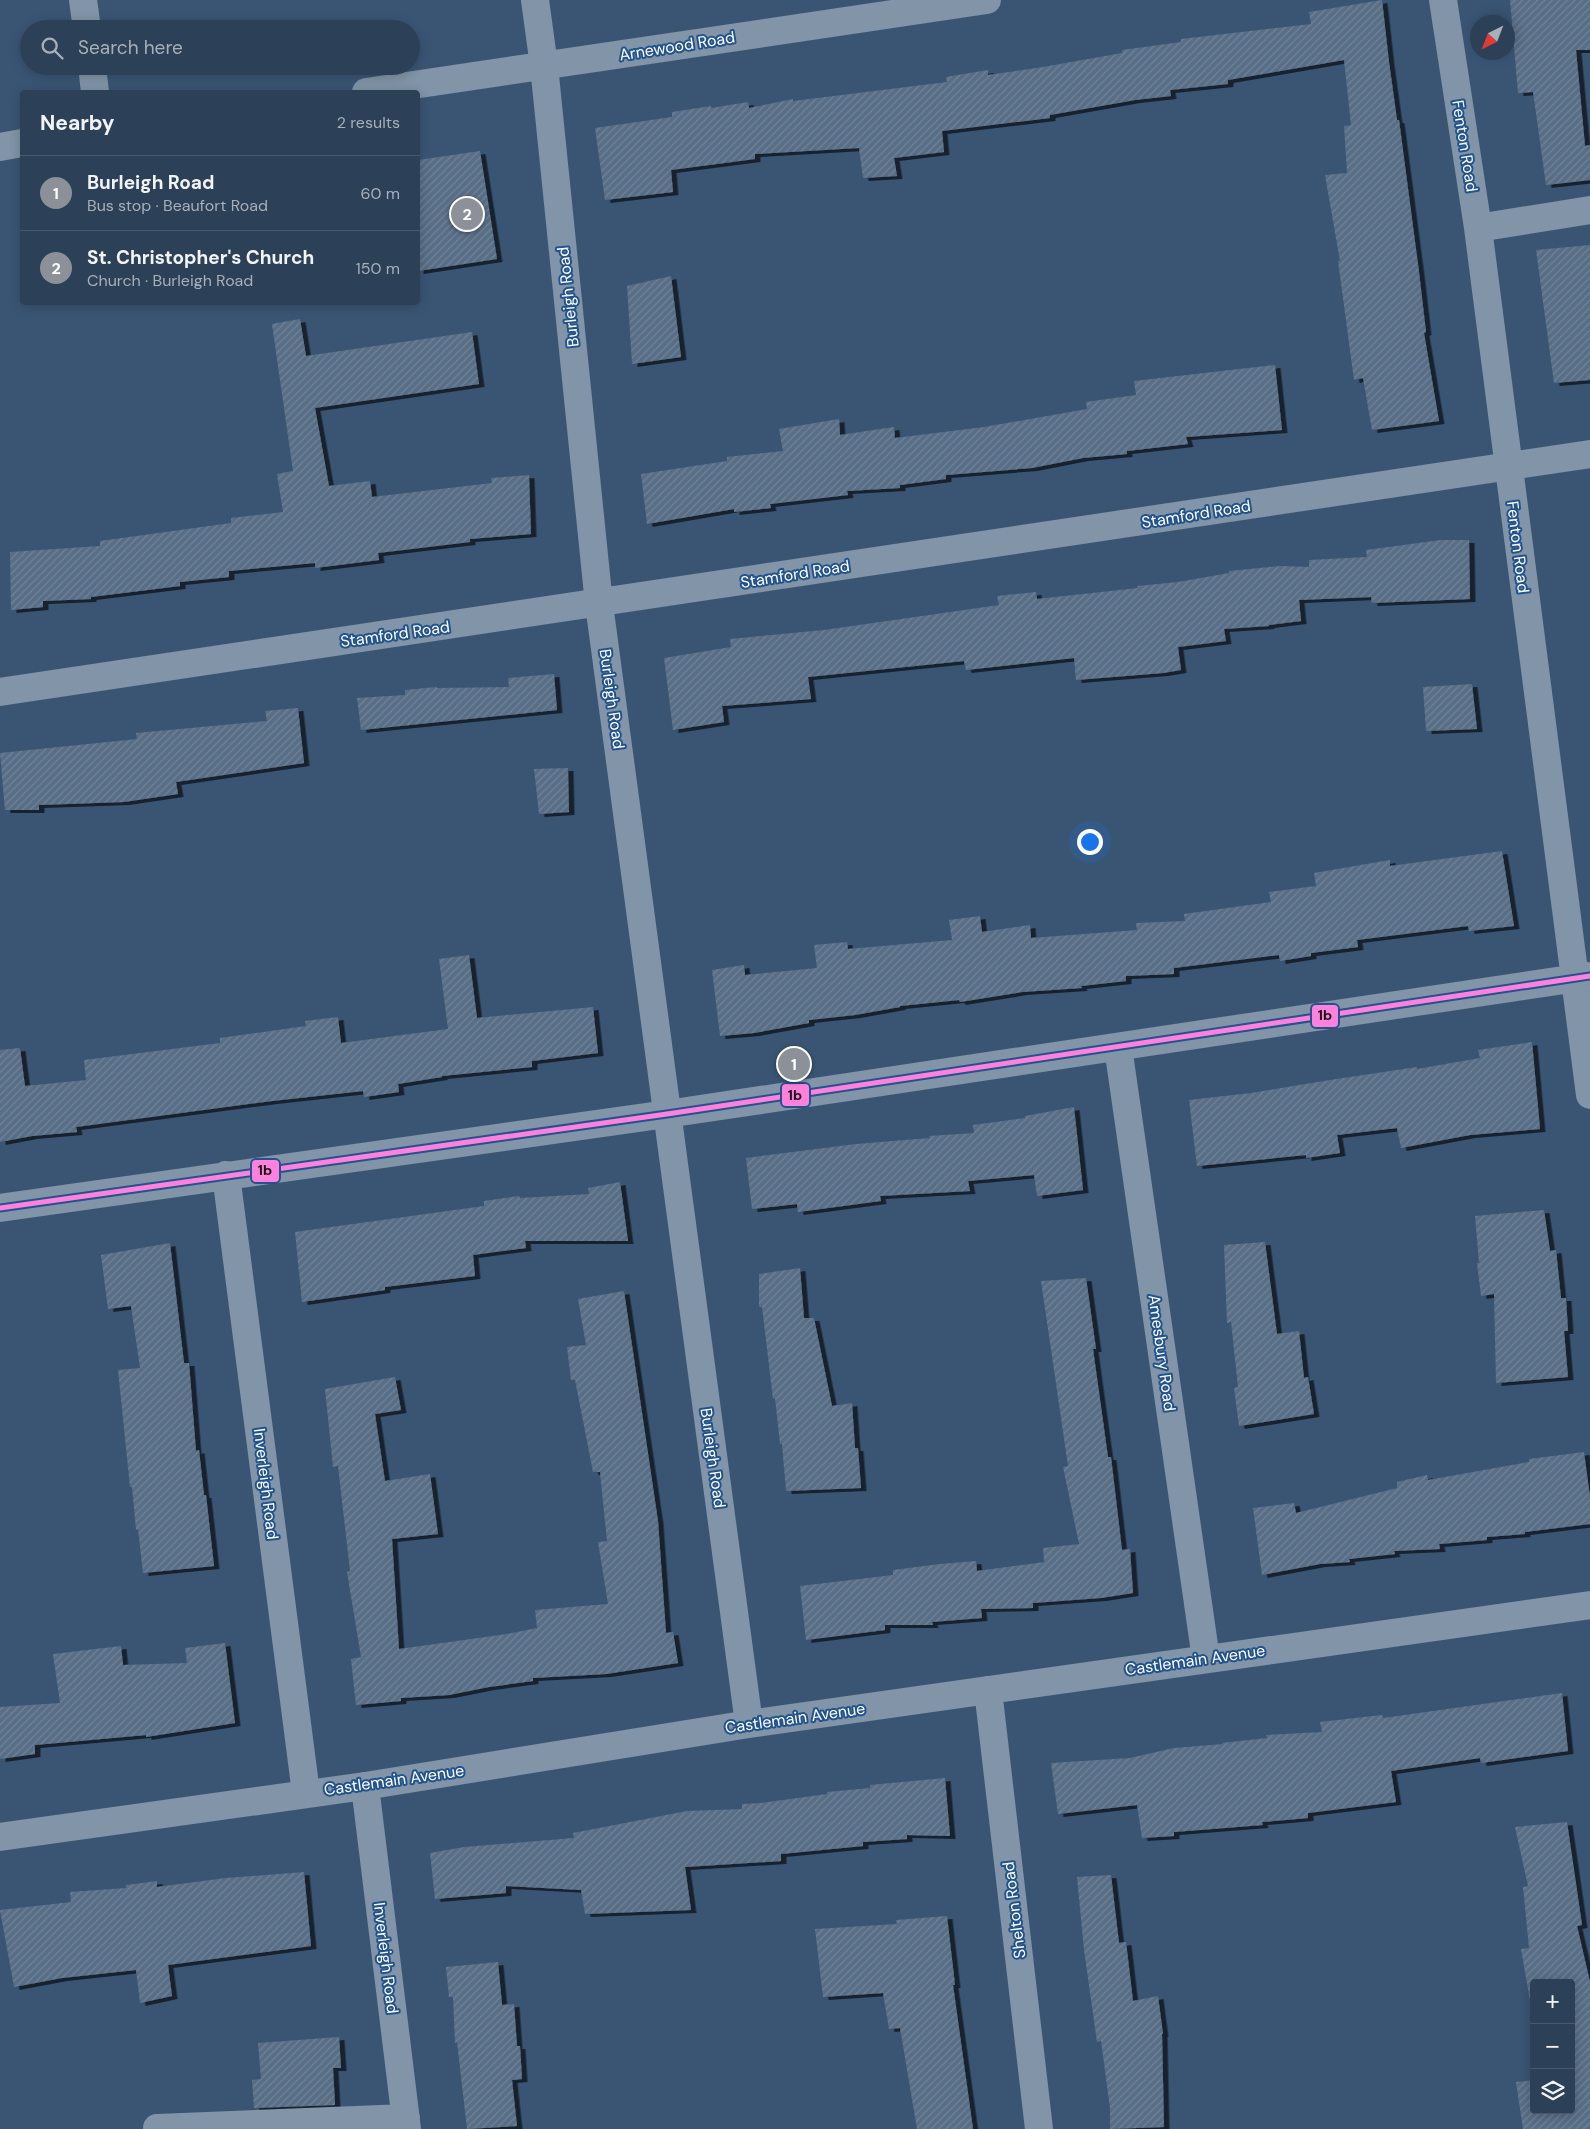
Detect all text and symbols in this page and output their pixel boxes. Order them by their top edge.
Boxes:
north arrow [1470,15,1515,60]
search box [20,20,420,75]
street label: Arnewood Road [618,26,736,66]
icon: search [38,34,66,62]
text: Search here [78,35,183,60]
street label: Fenton Road [1447,99,1483,193]
text: Nearby [40,109,114,137]
text: 2 results [337,112,400,133]
text: Burleigh Road [87,170,214,195]
text: 1 [53,183,59,204]
text: 60 m [360,183,400,204]
text: Bus stop · Beaufort Road [87,195,268,216]
pin: 2 [451,195,483,233]
text: St. Christopher's Church [87,245,314,270]
street label: Burleigh Road [552,246,584,348]
text: 2 [51,258,61,279]
text: 150 m [356,258,400,279]
text: Church · Burleigh Road [87,270,253,291]
street label: Stamford Road [1140,495,1252,533]
street label: Fenton Road [1502,500,1534,594]
street label: Stamford Road [739,555,851,593]
street label: Stamford Road [339,616,451,652]
street label: Burleigh Road [595,648,629,750]
your location [1077,829,1103,855]
line badge: 1b [1311,1004,1339,1028]
text: 1b [1318,1006,1332,1024]
pin: 1 [778,1045,810,1083]
line badge: 1b [781,1083,810,1107]
text: 1b [788,1086,802,1104]
line badge: 1b [251,1159,280,1183]
text: 1b [258,1161,272,1179]
street label: Amesbury Road [1143,1293,1181,1413]
street label: Burleigh Road [696,1407,730,1509]
street label: Inverleigh Road [249,1427,283,1541]
street label: Castlemain Avenue [1124,1640,1266,1680]
street label: Castlemain Avenue [724,1698,866,1738]
street label: Castlemain Avenue [323,1760,465,1800]
street label: Shelton Road [998,1860,1030,1960]
street label: Inverleigh Road [369,1901,403,2015]
map controls [1530,1979,1575,2114]
button: + [1530,1979,1575,2024]
button: − [1530,2024,1575,2069]
button: layers [1530,2069,1575,2114]

